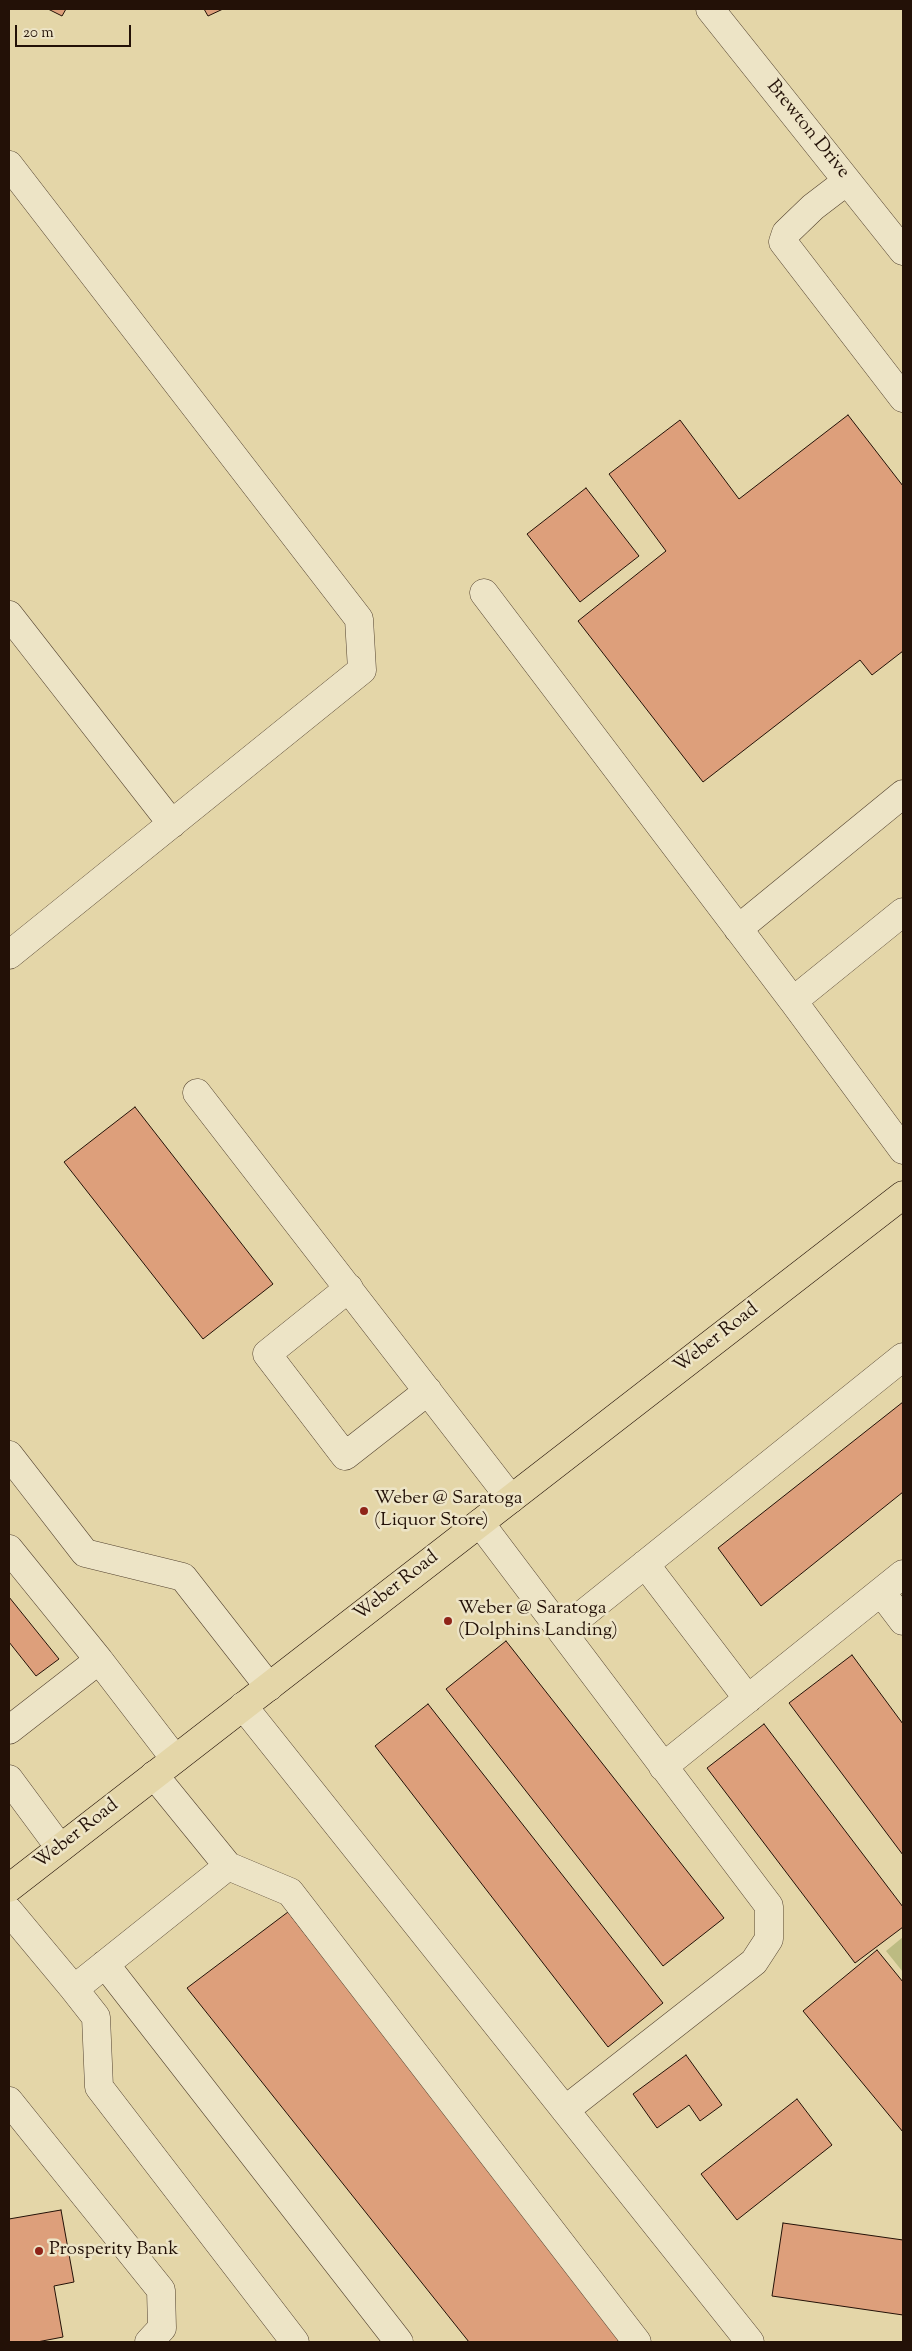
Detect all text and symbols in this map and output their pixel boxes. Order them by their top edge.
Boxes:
scale bar [18,15,134,47]
text: 20 m [23,23,54,44]
street label: Brewton Drive [760,76,854,184]
street label: Weber Road [670,1299,764,1379]
place label: Weber @ Saratoga (Liquor Store) [374,1489,522,1533]
marker: Weber @ Saratoga (Liquor Store) [358,1505,370,1517]
street label: Weber Road [350,1547,444,1627]
place label: Weber @ Saratoga (Dolphins Landing) [458,1599,618,1643]
marker: Weber @ Saratoga (Dolphins Landing) [442,1615,454,1627]
street label: Weber Road [30,1795,124,1875]
place label: Prosperity Bank [49,2240,179,2262]
marker: Prosperity Bank [33,2245,45,2257]

